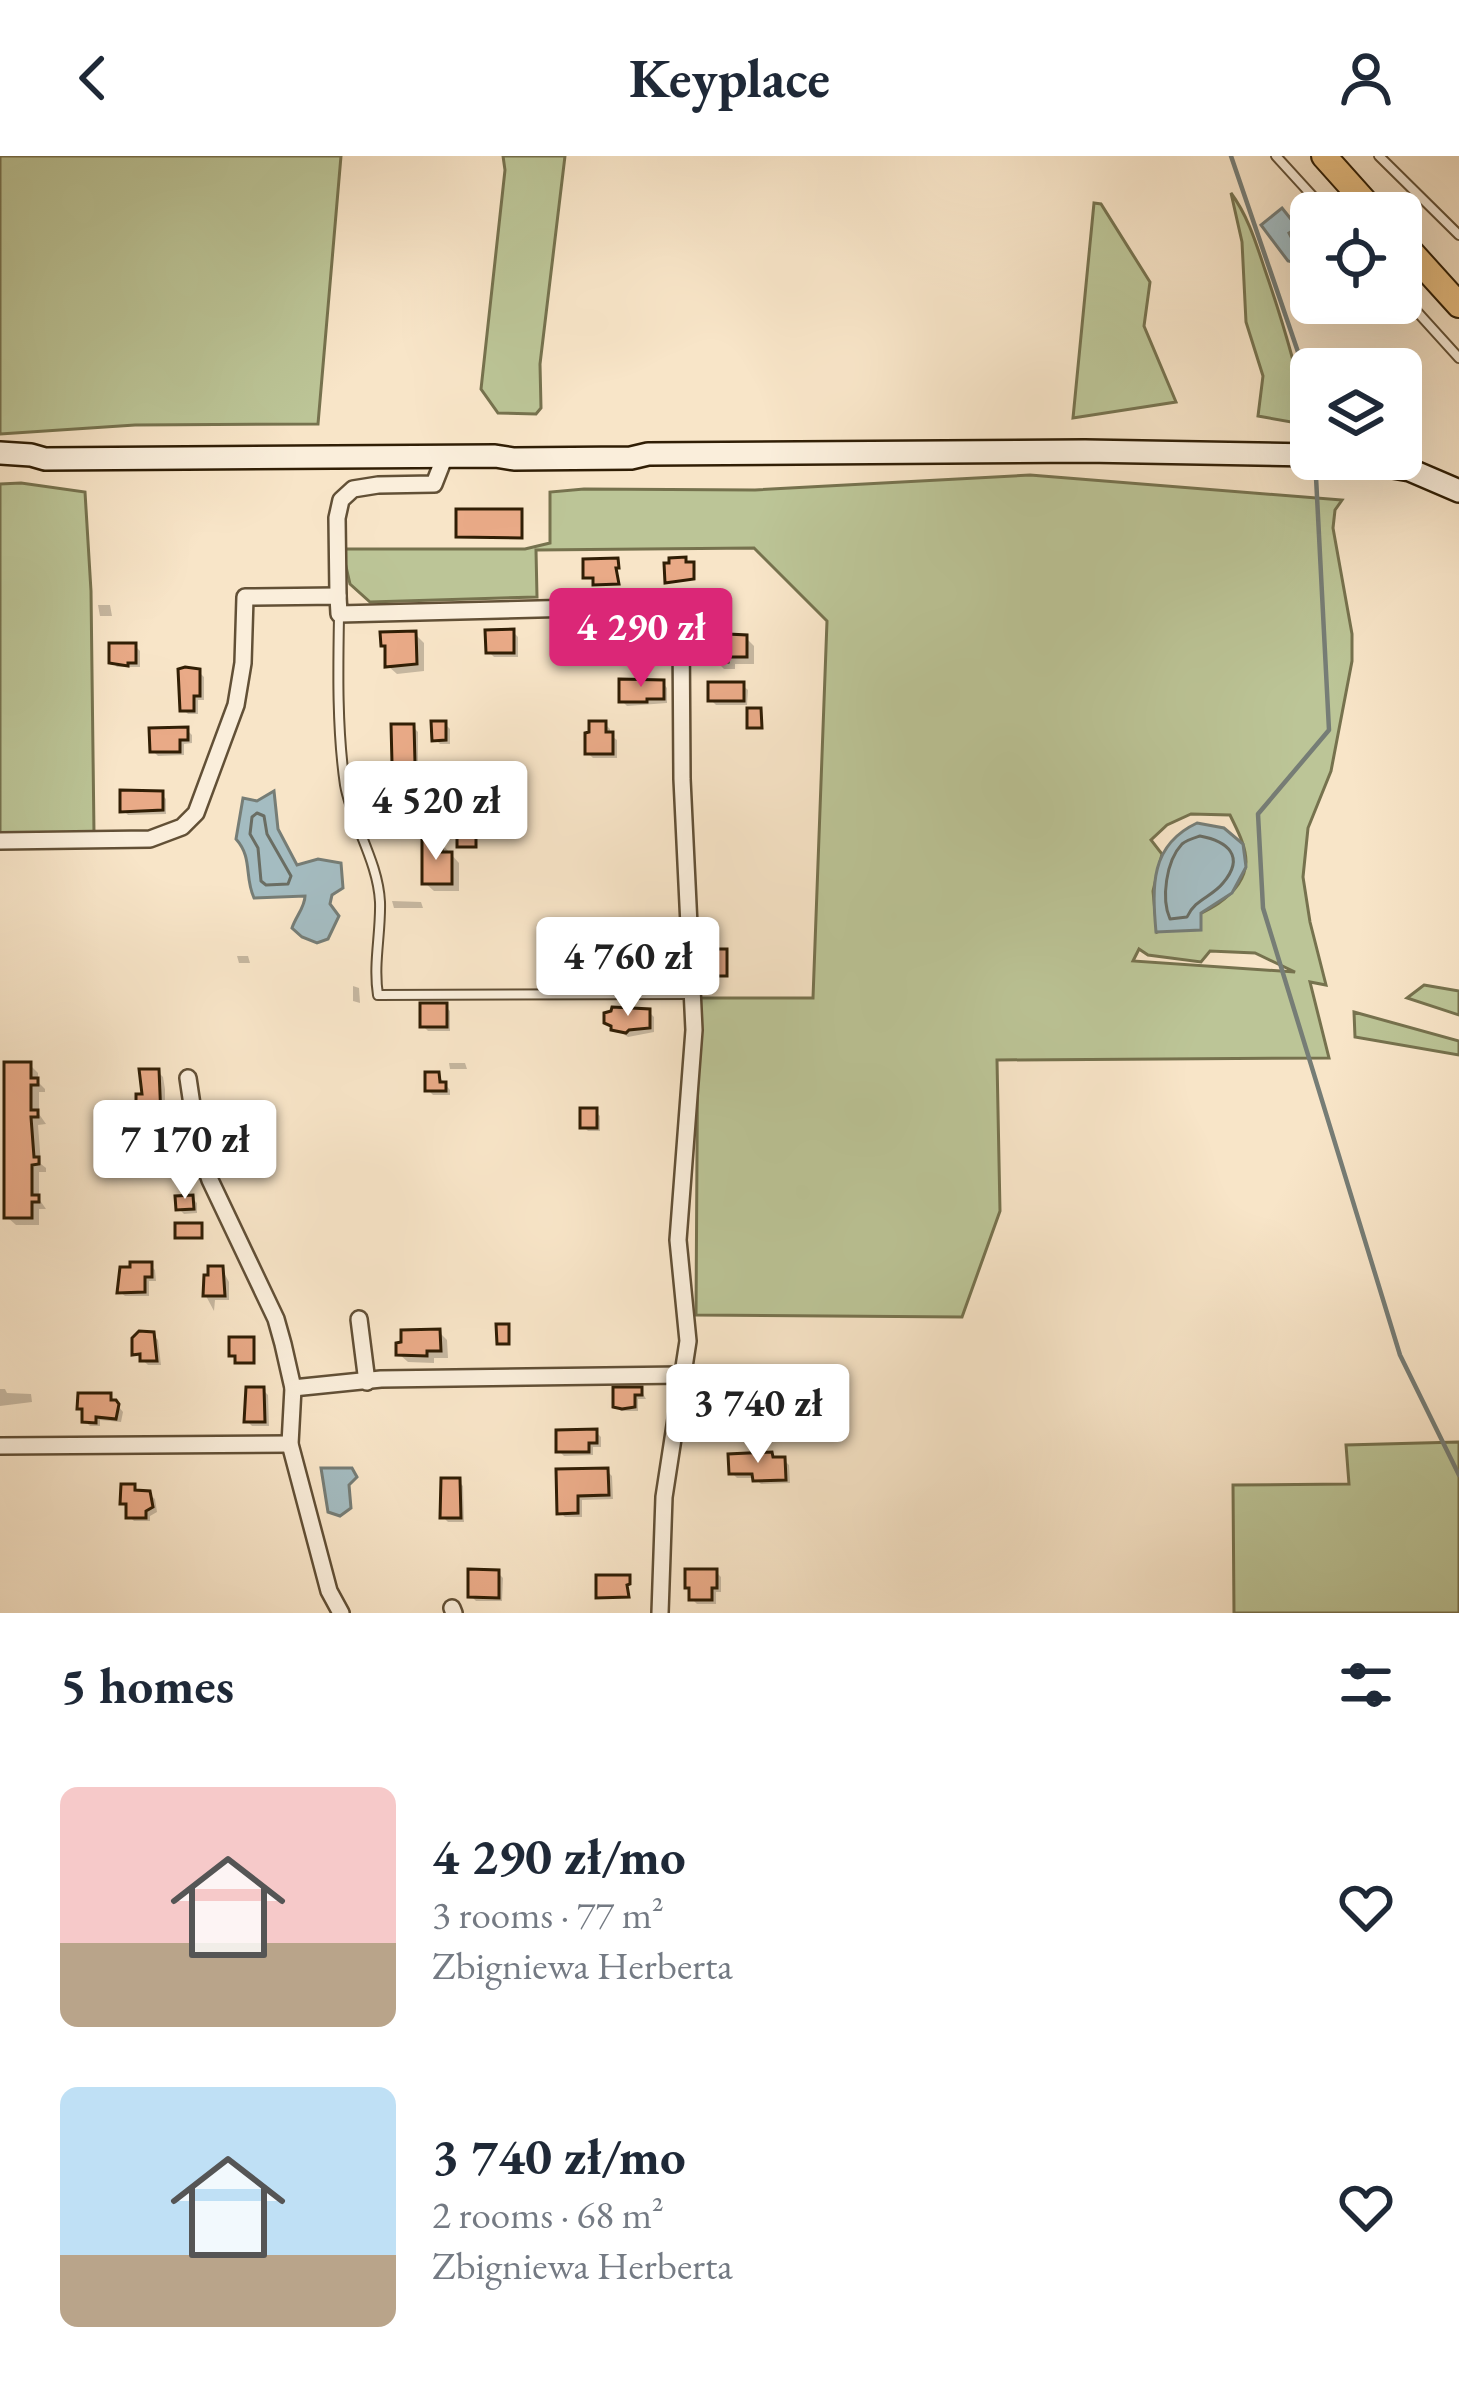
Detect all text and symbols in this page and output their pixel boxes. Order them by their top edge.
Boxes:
text: Keyplace [629,43,830,113]
icon: back [60,45,126,111]
icon: person [1333,45,1399,111]
map controls [1290,192,1422,480]
button: locate [1290,192,1422,324]
button: layers [1290,348,1422,480]
pin: 4 290 zł [517,588,765,690]
text: 4 290 zł [576,601,706,652]
pin: 4 520 zł [312,761,560,863]
text: 4 520 zł [371,774,501,825]
pin: 4 760 zł [504,917,752,1019]
text: 4 760 zł [563,930,693,981]
pin: 7 170 zł [61,1100,309,1202]
text: 7 170 zł [120,1113,250,1164]
pin: 3 740 zł [634,1364,882,1466]
text: 3 740 zł [693,1377,823,1428]
text: 5 homes [60,1652,234,1718]
icon: filters [1333,1652,1399,1718]
text: 4 290 zł/mo [432,1823,686,1889]
icon: home [156,1835,300,1979]
icon: heart [1333,1874,1399,1940]
text: 3 rooms · 77 m² [432,1889,664,1940]
text: Zbigniewa Herberta [432,1940,733,1991]
text: 3 740 zł/mo [432,2123,686,2189]
icon: home [156,2135,300,2279]
icon: heart [1333,2174,1399,2240]
text: 2 rooms · 68 m² [432,2189,664,2240]
text: Zbigniewa Herberta [432,2240,733,2291]

